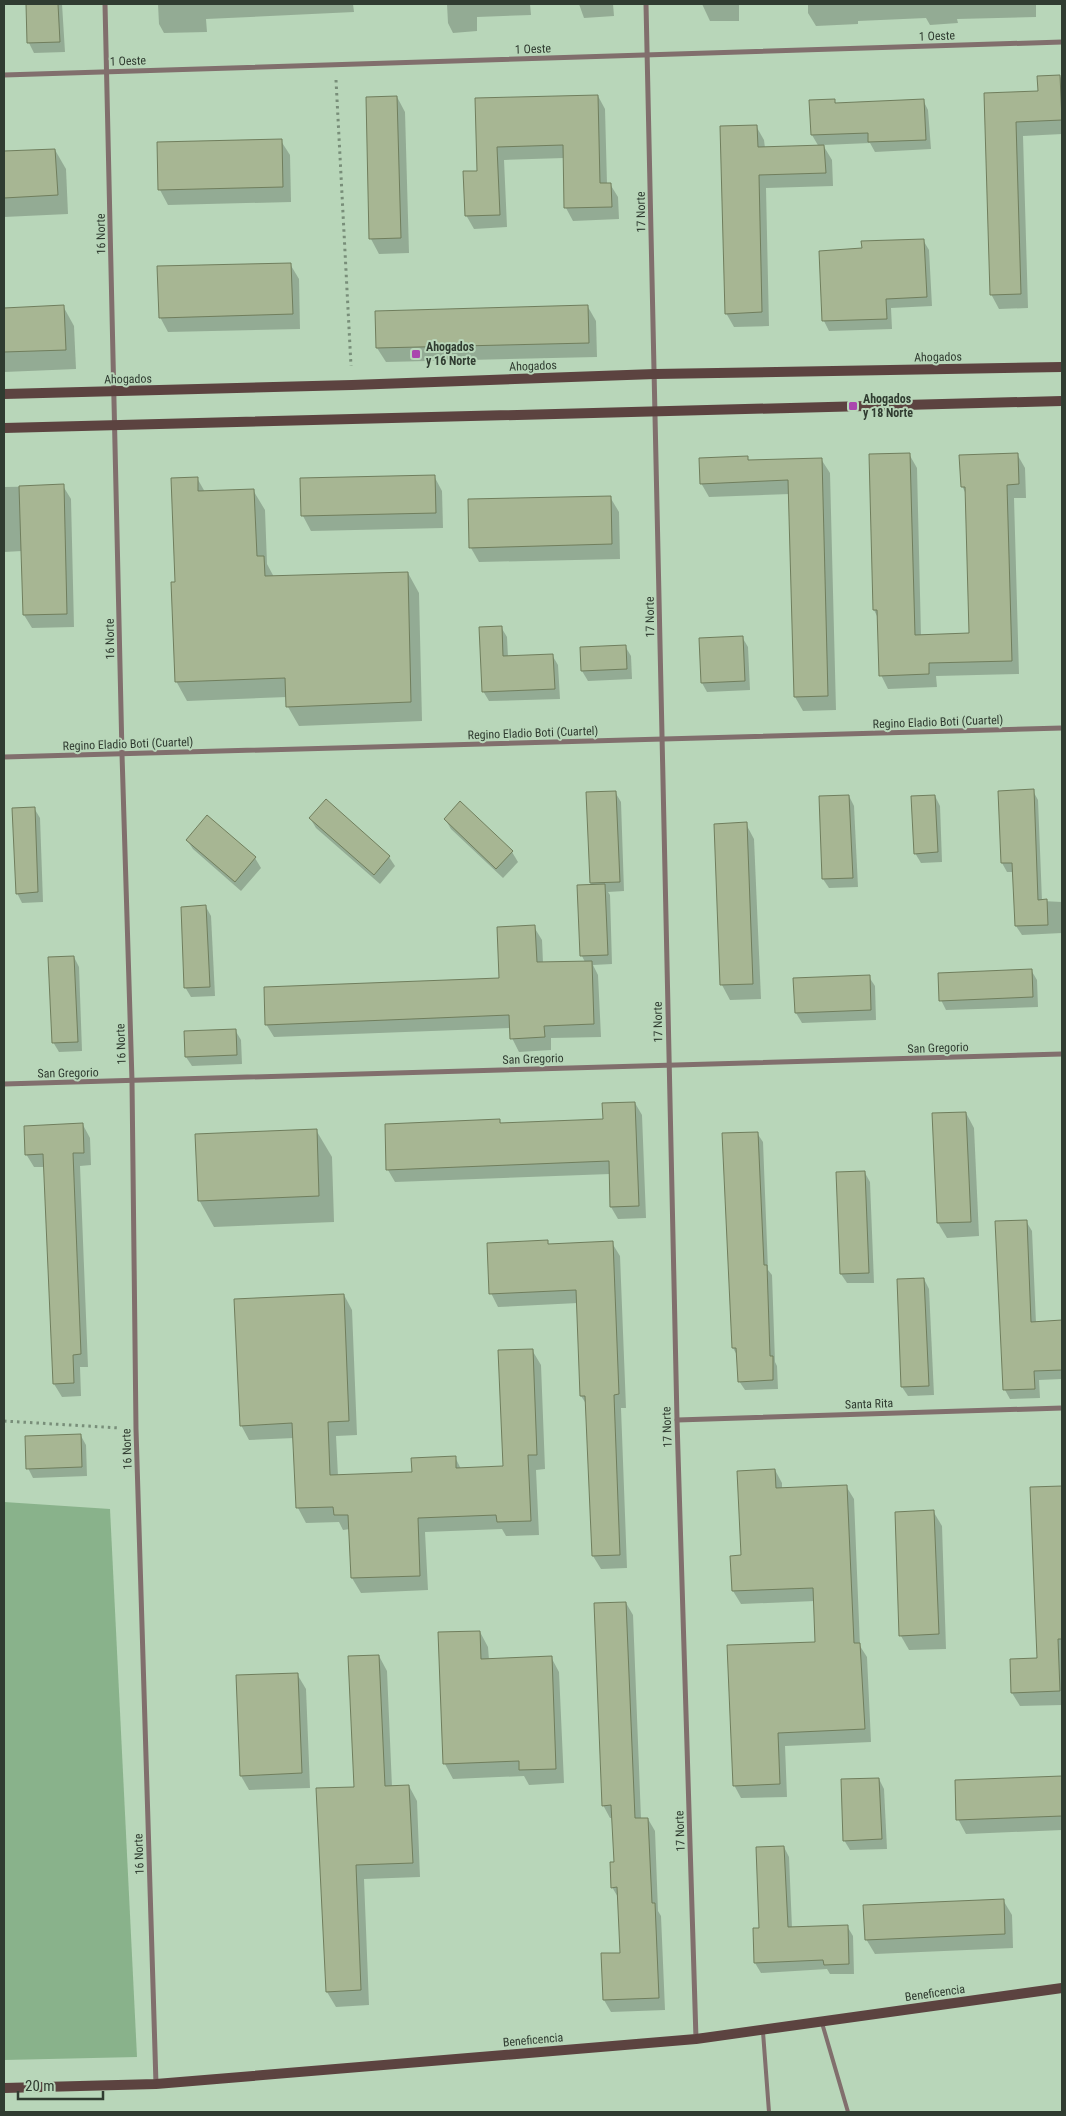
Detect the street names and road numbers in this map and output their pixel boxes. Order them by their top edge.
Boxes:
street label: 1 Oeste [919,28,956,44]
street label: 1 Oeste [515,41,552,57]
street label: 1 Oeste [110,53,147,69]
street label: 17 Norte [634,191,648,233]
street label: 16 Norte [94,213,108,255]
street label: Ahogados [914,350,962,364]
street label: Ahogados [509,358,557,374]
street label: Ahogados [104,372,152,386]
street label: 17 Norte [643,596,657,638]
street label: 16 Norte [103,618,117,660]
street label: Regino Eladio Boti (Cuartel) [872,713,1004,731]
street label: Regino Eladio Boti (Cuartel) [467,724,599,742]
street label: Regino Eladio Boti (Cuartel) [62,735,194,753]
street label: 17 Norte [651,1001,665,1043]
street label: 16 Norte [113,1023,129,1065]
street label: San Gregorio [907,1040,969,1056]
street label: San Gregorio [502,1051,564,1067]
street label: San Gregorio [37,1065,99,1081]
street label: Santa Rita [845,1396,894,1412]
street label: 17 Norte [659,1406,675,1448]
street label: 16 Norte [119,1428,135,1470]
street label: 17 Norte [672,1810,688,1852]
street label: 16 Norte [131,1833,147,1875]
street label: Beneficencia [904,1982,966,2004]
street label: Beneficencia [502,2030,564,2050]

